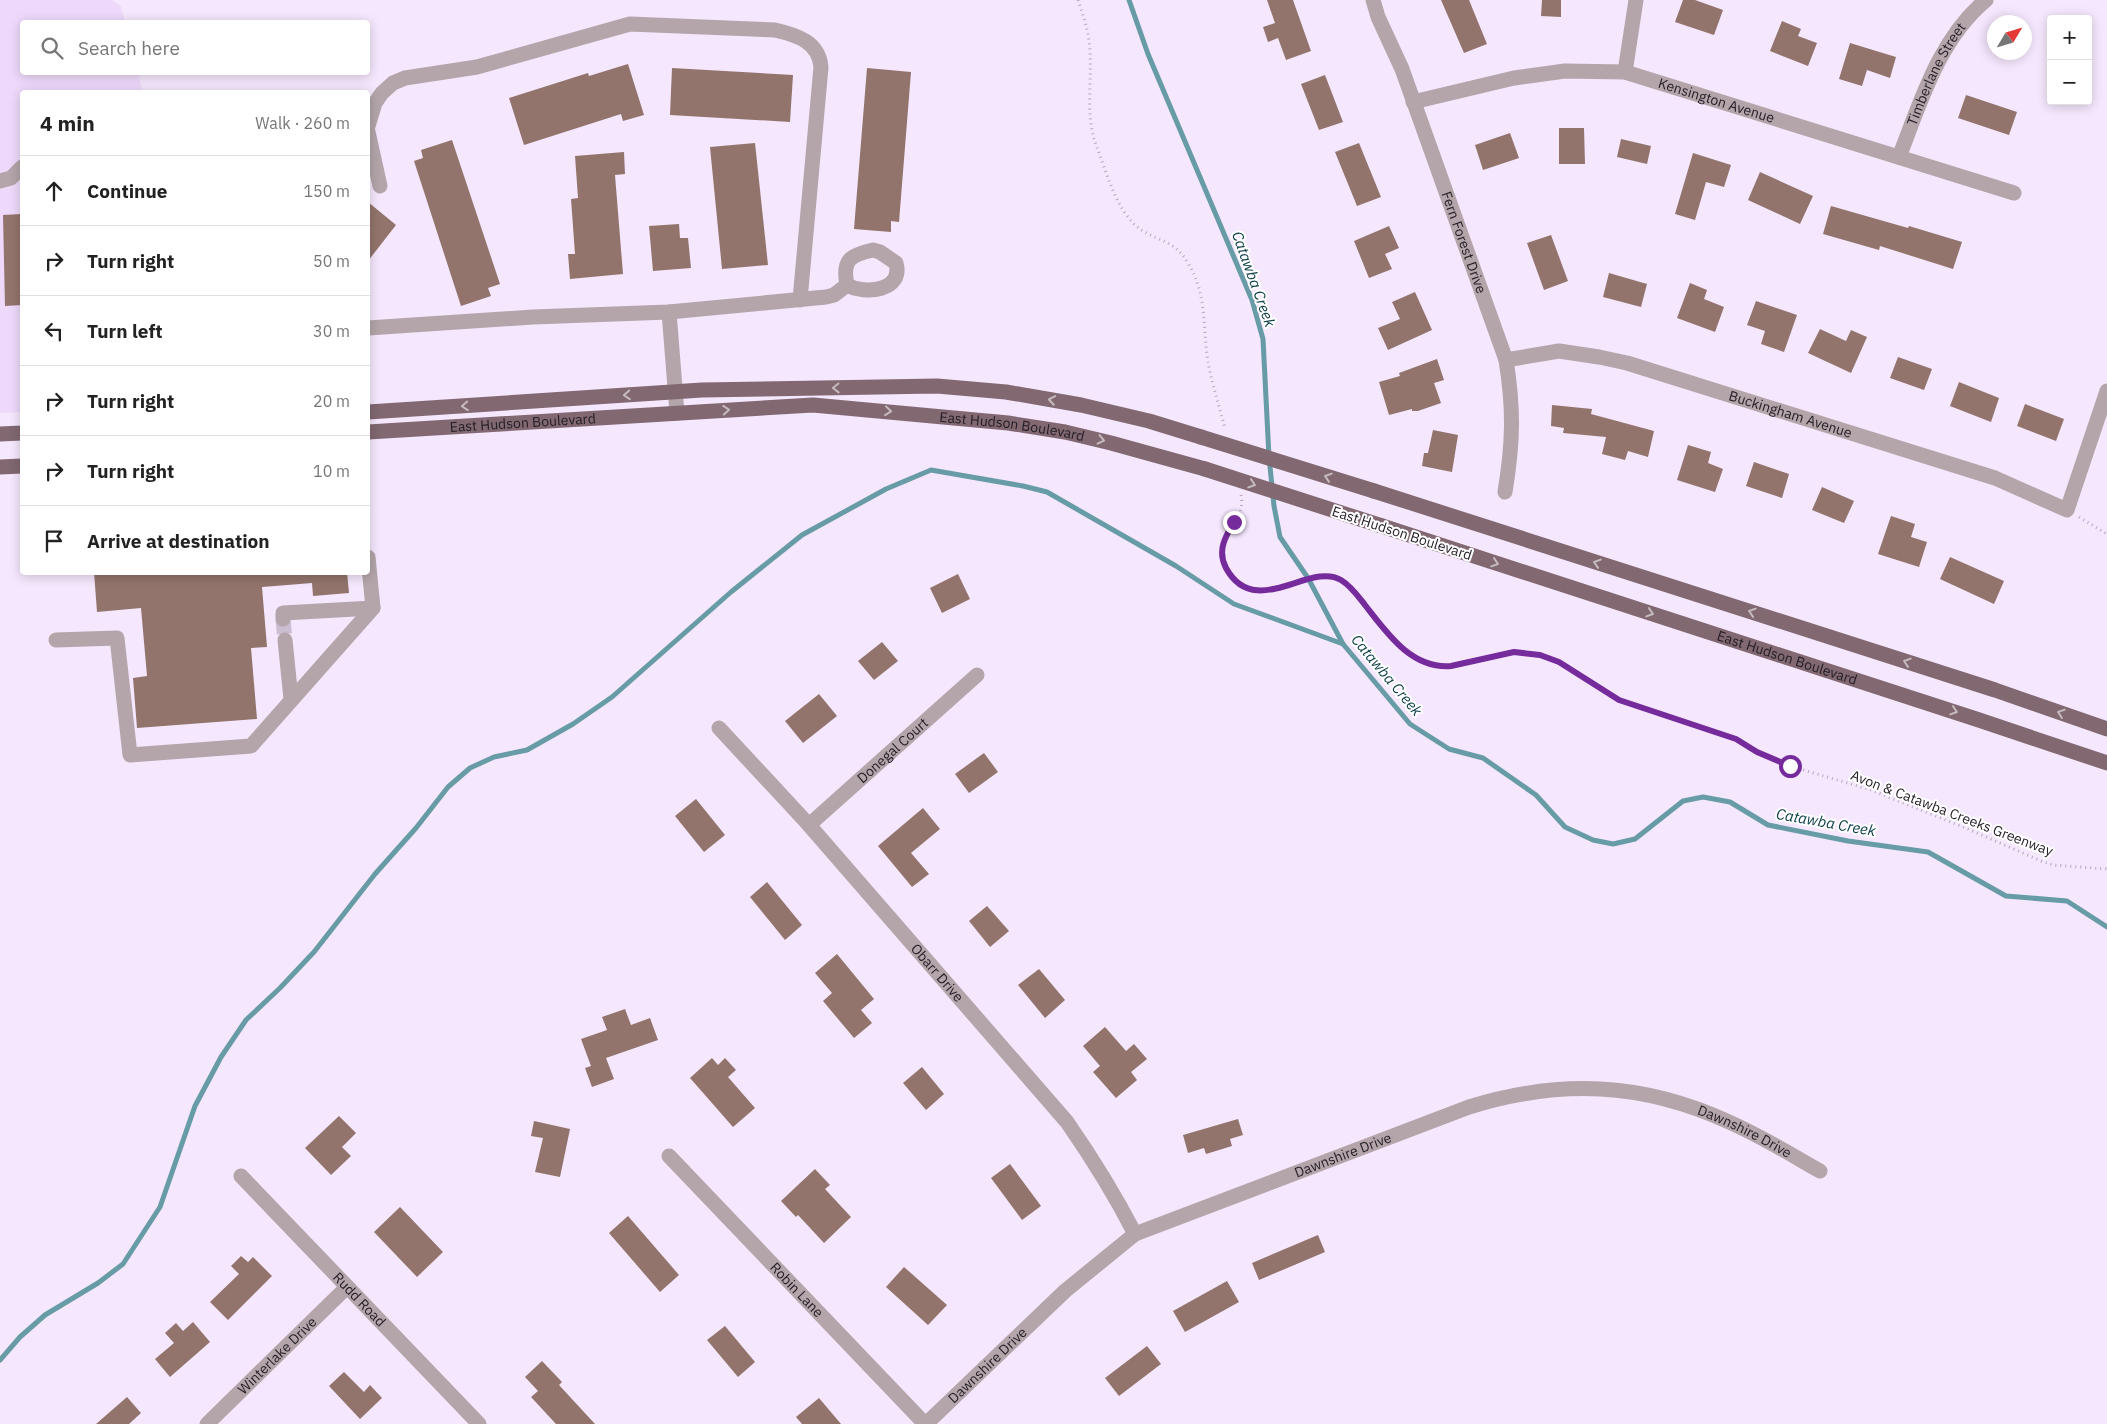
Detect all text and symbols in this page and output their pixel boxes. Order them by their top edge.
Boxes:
north arrow [1987,15,2032,60]
map controls [2047,15,2092,105]
button: + [2047,15,2092,60]
street label: Timberlane Street [1903,19,1969,128]
search box [20,20,370,75]
icon: search [38,34,66,62]
text: Search here [78,36,180,60]
button: − [2047,60,2092,105]
street label: Kensington Avenue [1656,74,1777,127]
text: 4 min [40,109,95,137]
text: Walk · 260 m [255,113,350,133]
icon: ahead [40,177,68,205]
text: Continue [87,179,167,203]
text: 150 m [303,181,350,201]
street label: Fern Forest Drive [1437,189,1491,296]
water label: Catawba Creek [1228,229,1280,330]
icon: right [40,247,68,275]
text: Turn right [87,249,174,273]
text: 50 m [313,251,350,271]
icon: left [40,317,68,345]
text: Turn left [87,319,163,343]
text: 30 m [313,321,350,341]
one-way arrow [831,383,839,393]
street label: Buckingham Avenue [1727,386,1855,442]
icon: right [40,387,68,415]
text: Turn right [87,389,174,413]
one-way arrow [623,390,631,401]
text: 20 m [313,391,350,411]
one-way arrow [1047,395,1056,405]
one-way arrow [461,400,469,411]
one-way arrow [722,404,730,415]
one-way arrow [884,405,892,416]
street label: East Hudson Boulevard [939,408,1086,445]
street label: East Hudson Boulevard [449,409,596,436]
one-way arrow [1096,434,1105,445]
icon: right [40,457,68,485]
text: Turn right [87,459,174,483]
text: 10 m [313,461,350,481]
one-way arrow [1324,472,1333,482]
one-way arrow [1247,478,1255,488]
street label: East Hudson Boulevard [1330,502,1474,564]
route end [1223,511,1246,534]
icon: arrive [40,527,68,555]
text: Arrive at destination [87,529,270,553]
one-way arrow [1491,557,1499,567]
one-way arrow [1594,558,1602,568]
one-way arrow [1645,607,1653,617]
one-way arrow [1748,608,1757,618]
street label: East Hudson Boulevard [1715,626,1860,689]
water label: Catawba Creek [1347,630,1427,720]
one-way arrow [1903,657,1912,667]
one-way arrow [1950,706,1958,716]
one-way arrow [2057,709,2066,719]
street label: Donegal Court [853,714,932,787]
route start [1779,755,1802,778]
street label: Avon & Catawba Creeks Greenway [1848,766,2056,860]
water label: Catawba Creek [1775,804,1877,840]
street label: Obarr Drive [907,940,968,1006]
street label: Dawnshire Drive [1695,1101,1795,1162]
street label: Dawnshire Drive [1292,1128,1394,1182]
street label: Robin Lane [766,1258,828,1321]
street label: Rudd Road [329,1268,390,1330]
street label: Winterlake Drive [234,1313,321,1398]
street label: Dawnshire Drive [944,1323,1031,1407]

